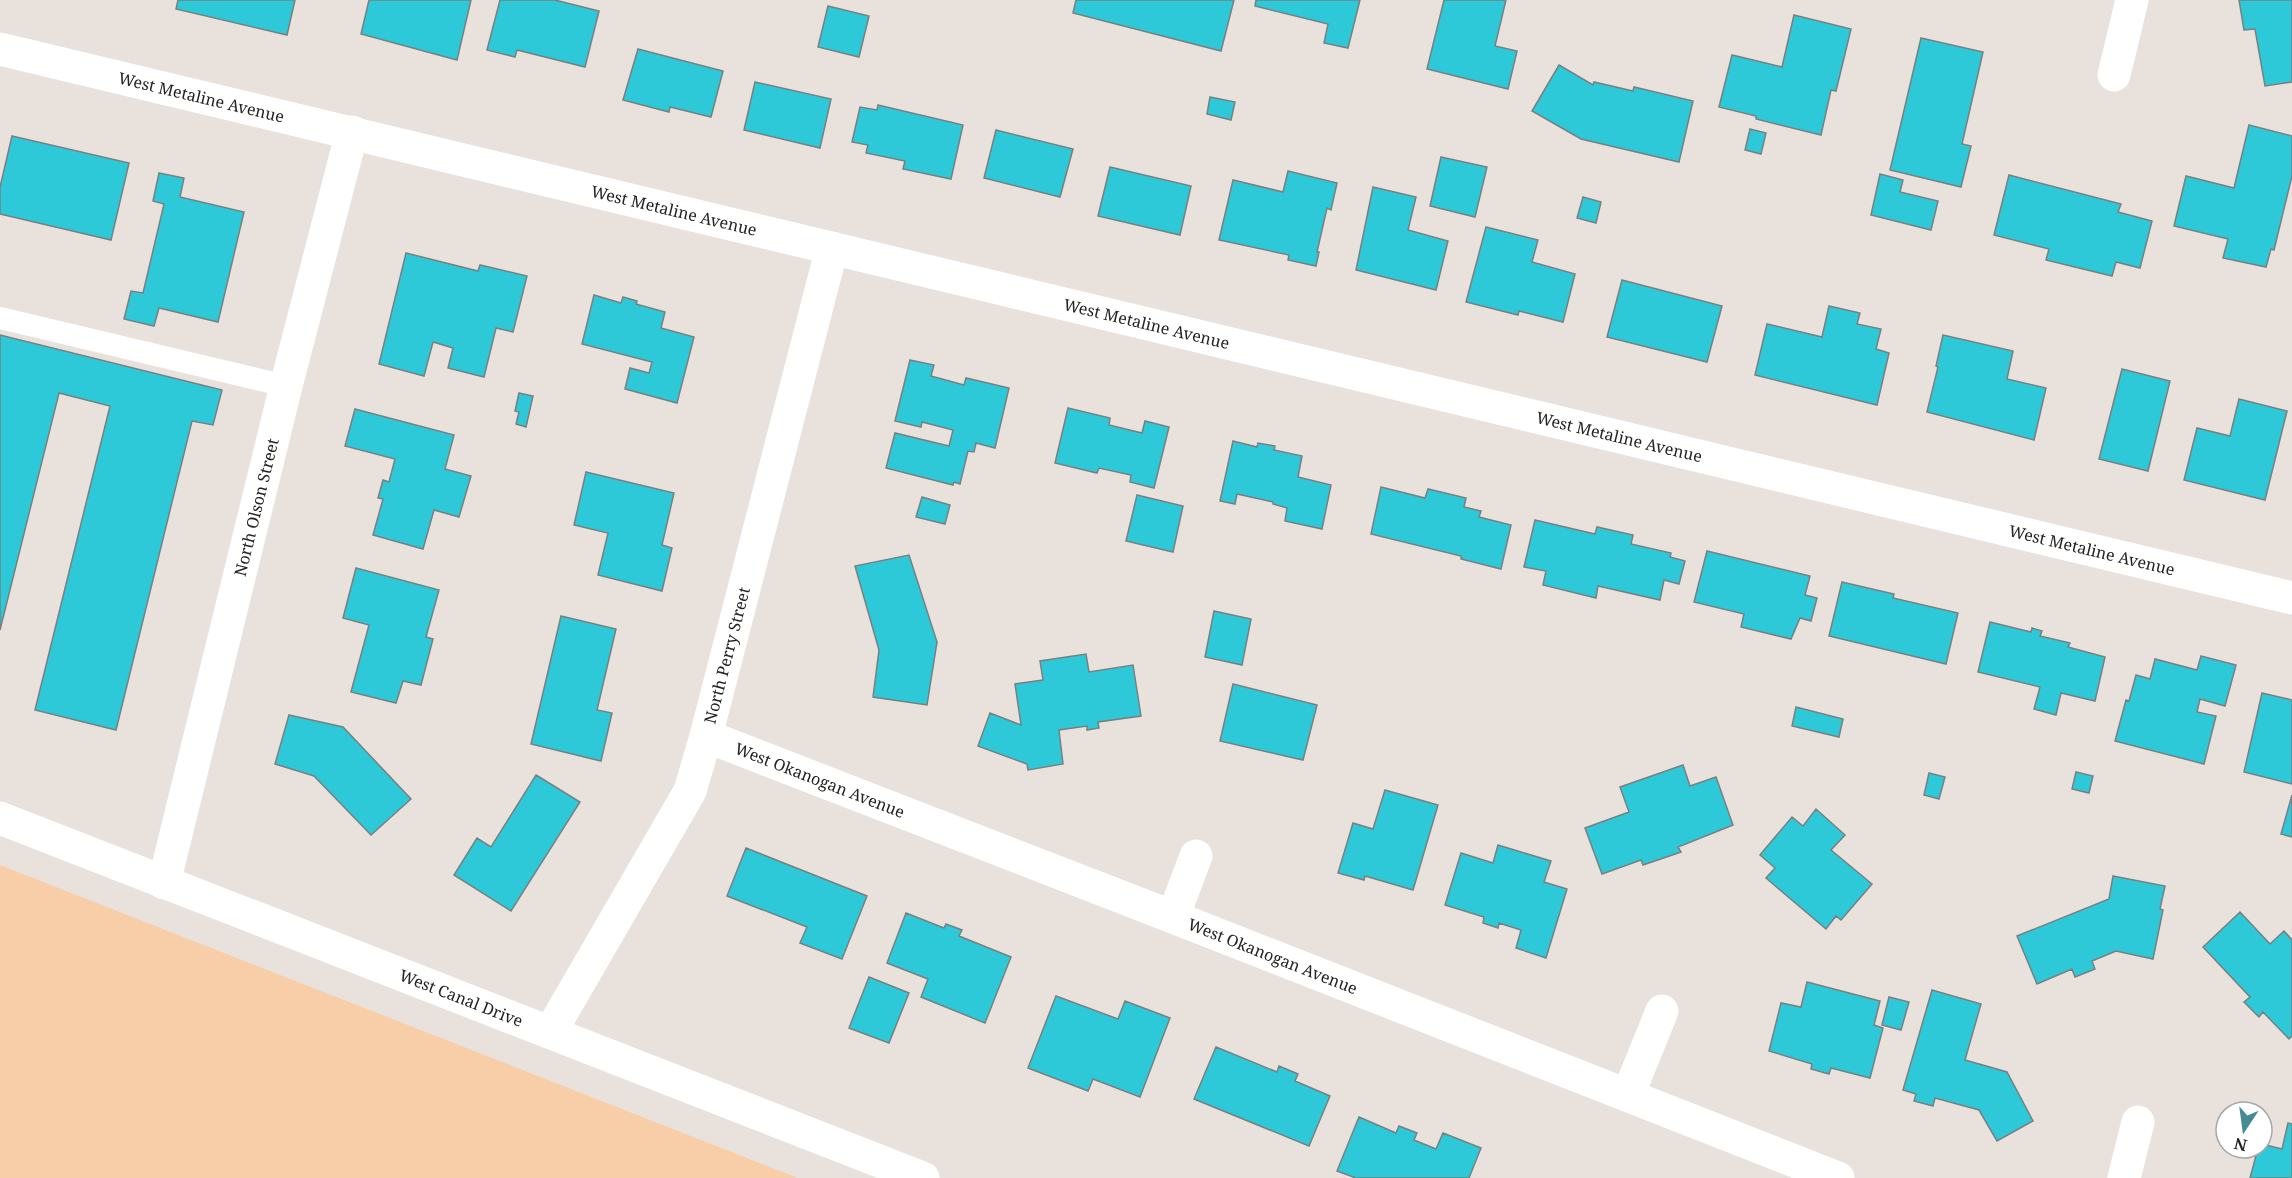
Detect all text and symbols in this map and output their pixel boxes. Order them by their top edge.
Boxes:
street label: West Metaline Avenue [116,67,287,128]
street label: West Metaline Avenue [589,180,759,241]
street label: West Metaline Avenue [1061,293,1232,354]
street label: West Metaline Avenue [1534,406,1704,467]
street label: North Olson Street [229,435,284,578]
street label: West Metaline Avenue [2007,520,2177,581]
street label: North Perry Street [699,584,755,726]
street label: West Okanogan Avenue [732,737,908,823]
street label: West Okanogan Avenue [1185,913,1361,999]
street label: West Canal Drive [396,964,526,1032]
north arrow [2214,1100,2274,1160]
text: N [2232,1132,2249,1157]

